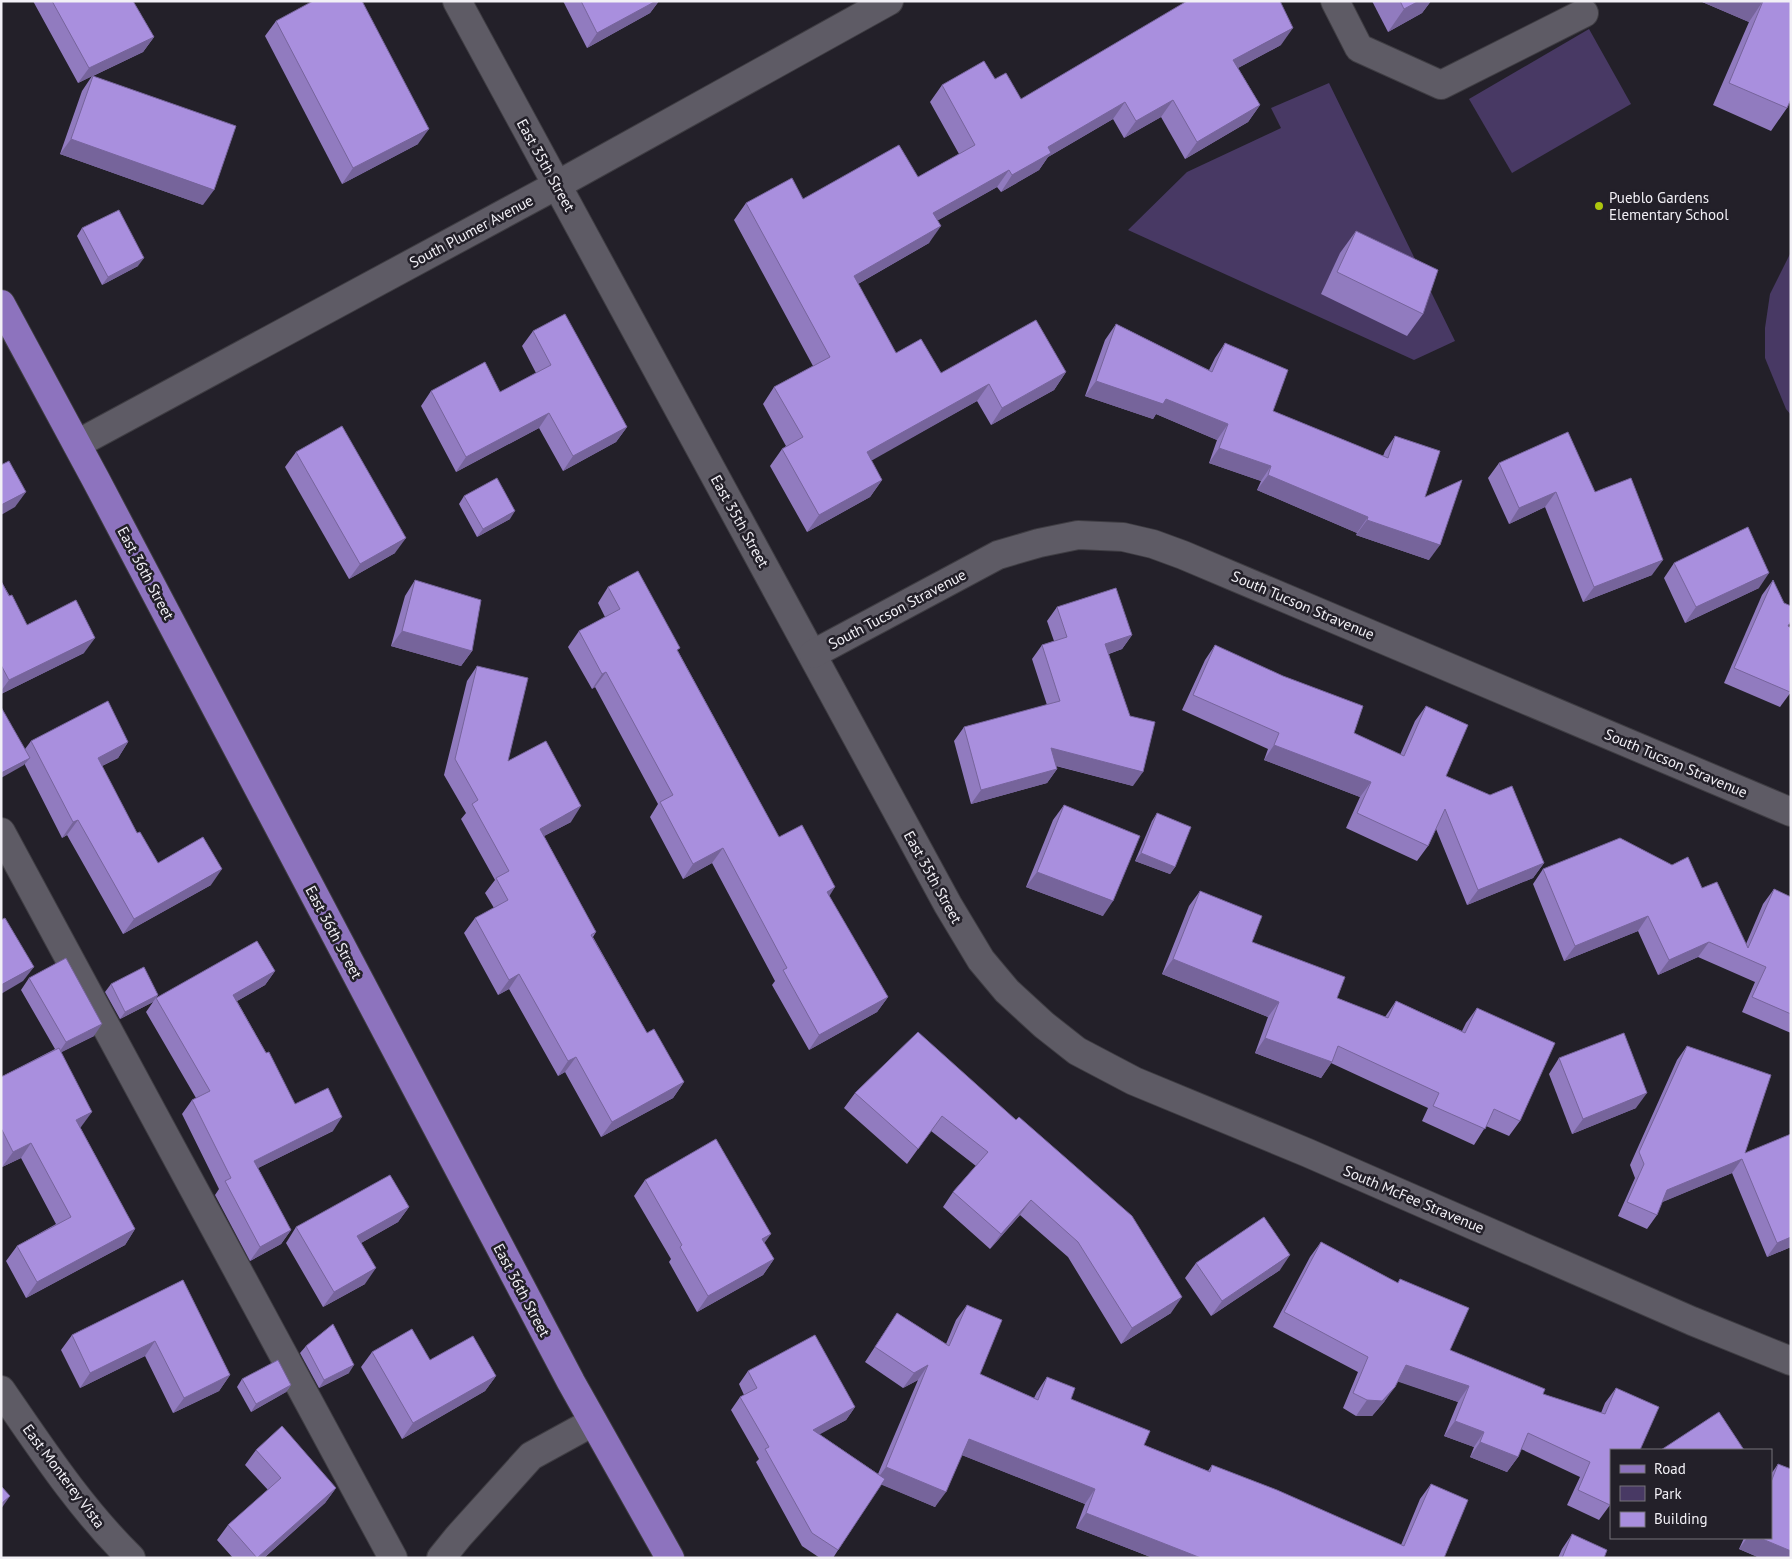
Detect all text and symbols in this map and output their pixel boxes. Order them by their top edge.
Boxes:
street label: East 35th Street [513,115,579,215]
place label: Pueblo Gardens Elementary School [1609,188,1729,224]
street label: South Plumer Avenue [406,190,536,272]
marker: Pueblo Gardens Elementary School [1593,200,1605,212]
street label: East 35th Street [707,471,773,571]
street label: East 36th Street [113,523,179,623]
street label: South Tucson Stravenue [825,565,969,653]
street label: South Tucson Stravenue [1229,566,1377,644]
street label: South Tucson Stravenue [1602,724,1750,802]
street label: East 35th Street [900,827,966,927]
street label: East 36th Street [301,882,367,982]
street label: South McFee Stravenue [1341,1161,1487,1237]
street label: East 36th Street [489,1240,555,1340]
street label: East Monterey Vista [19,1420,109,1532]
legend [1610,1449,1772,1539]
text: Road [1654,1459,1686,1478]
text: Park [1654,1484,1682,1503]
text: Building [1654,1509,1708,1528]

